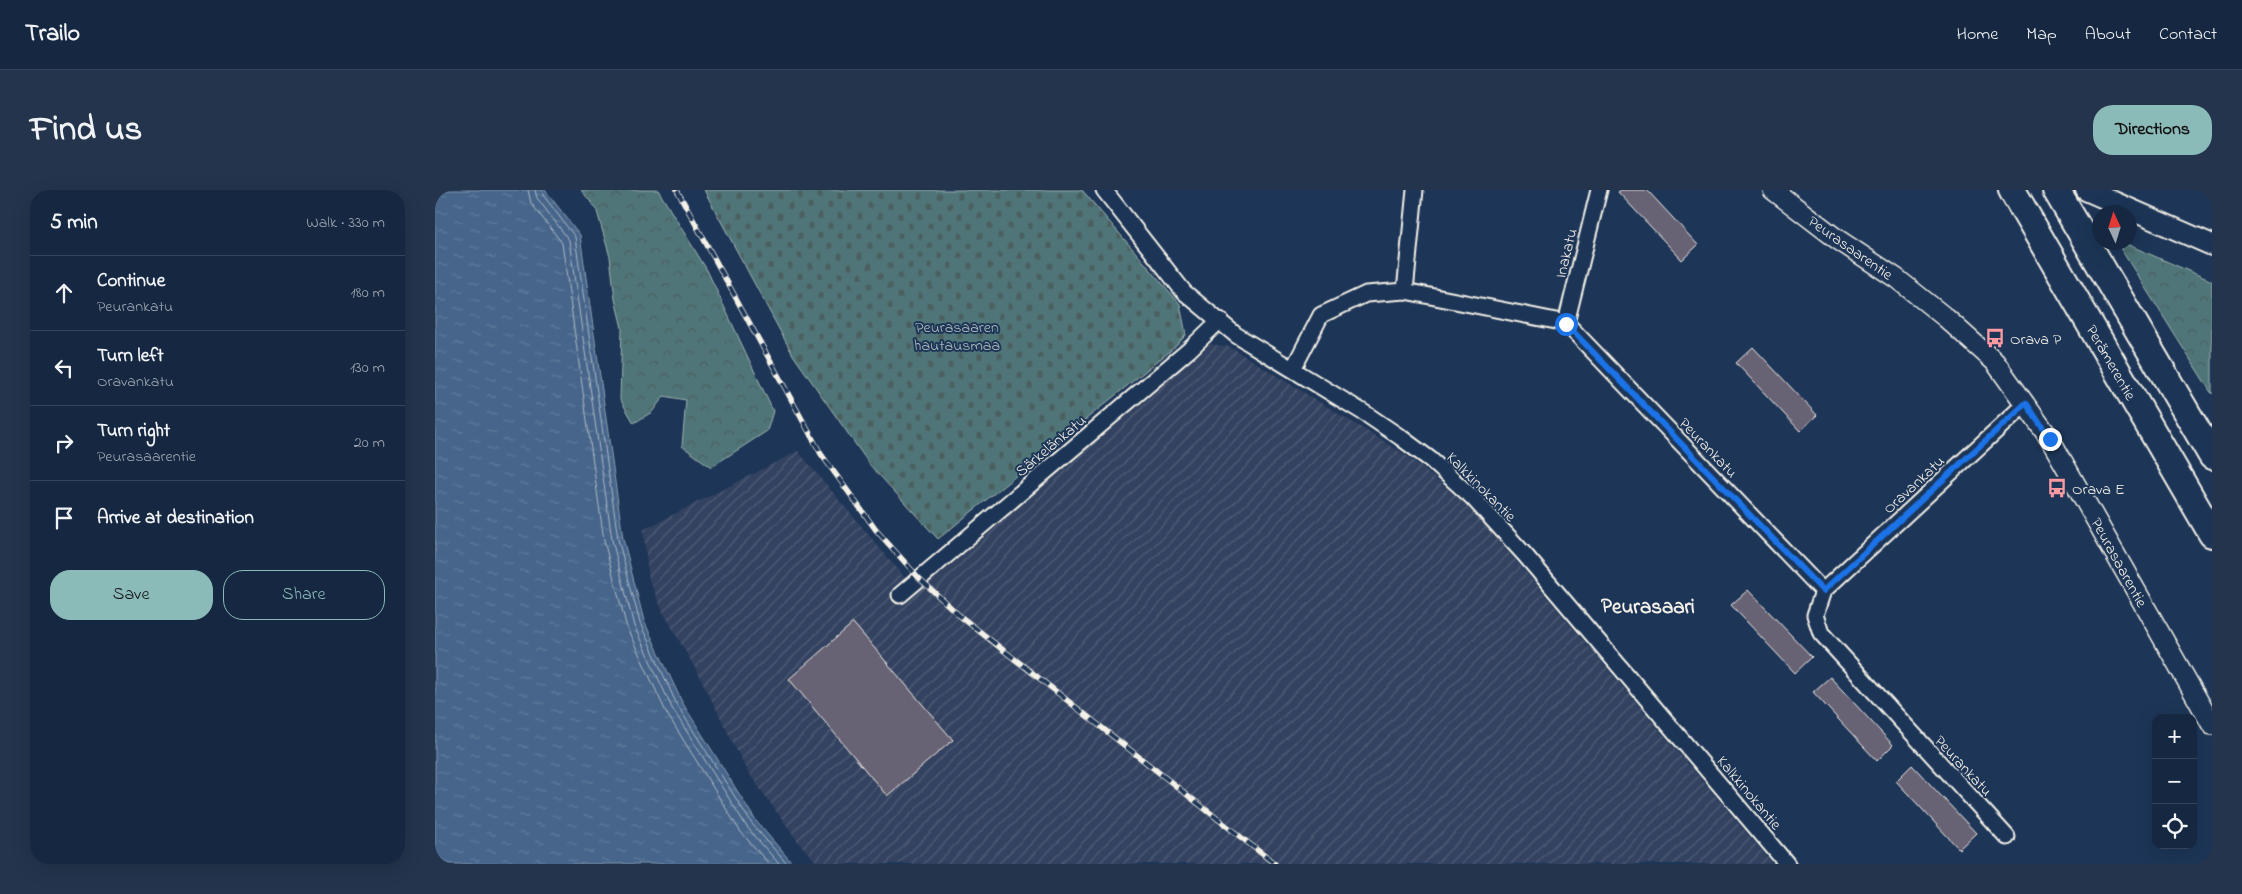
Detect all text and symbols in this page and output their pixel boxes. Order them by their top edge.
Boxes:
text: Trailo [25,17,80,52]
text: Home [1957,22,1998,48]
text: Map [2026,22,2057,48]
text: About [2085,22,2131,48]
text: Contact [2159,22,2217,48]
text: Find us [30,105,142,156]
button: Directions [2093,105,2212,155]
north arrow [2092,205,2137,250]
text: 5 min [50,208,98,238]
street label: Peurasaarentie [1802,210,1898,287]
text: Walk · 330 m [306,211,385,235]
street label: Inakatu [1549,226,1585,281]
text: Continue [97,268,165,295]
icon: ahead [50,279,78,307]
text: 180 m [351,281,385,305]
text: Peurankatu [97,295,173,319]
route start [1555,313,1578,336]
park label: Peurasaaren hautausmaa [914,316,1000,358]
street label: Perämerentie [2079,321,2142,406]
bus stop icon: Orava P [1984,327,2006,349]
place label: Orava P [2010,328,2062,352]
text: Turn left [97,343,164,370]
icon: left [50,354,78,382]
text: 130 m [350,356,385,380]
text: Oravankatu [97,370,174,394]
street label: Särkelänkatu [1011,410,1092,483]
street label: Peurankatu [1672,413,1743,484]
text: Turn right [97,418,170,445]
route end [2039,428,2062,451]
icon: right [50,429,78,457]
text: 20 m [354,431,385,455]
text: Peurasaarentie [97,445,196,469]
street label: Kalkkinokantie [1440,447,1522,529]
street label: Oravankatu [1878,450,1951,520]
bus stop icon: Orava E [2046,477,2068,499]
place label: Orava E [2072,478,2125,502]
icon: arrive [50,504,78,532]
text: Arrive at destination [97,505,254,532]
street label: Peurasaarentie [2084,514,2153,613]
button: Save [50,570,213,620]
button: Share [223,570,385,620]
district label: Peurasaari [1601,593,1695,623]
map controls [2152,714,2197,849]
button: + [2152,714,2197,759]
street label: Peurankatu [1928,730,1997,802]
street label: Kalkkinokantie [1710,751,1787,836]
button: − [2152,759,2197,804]
button: locate [2152,804,2197,849]

